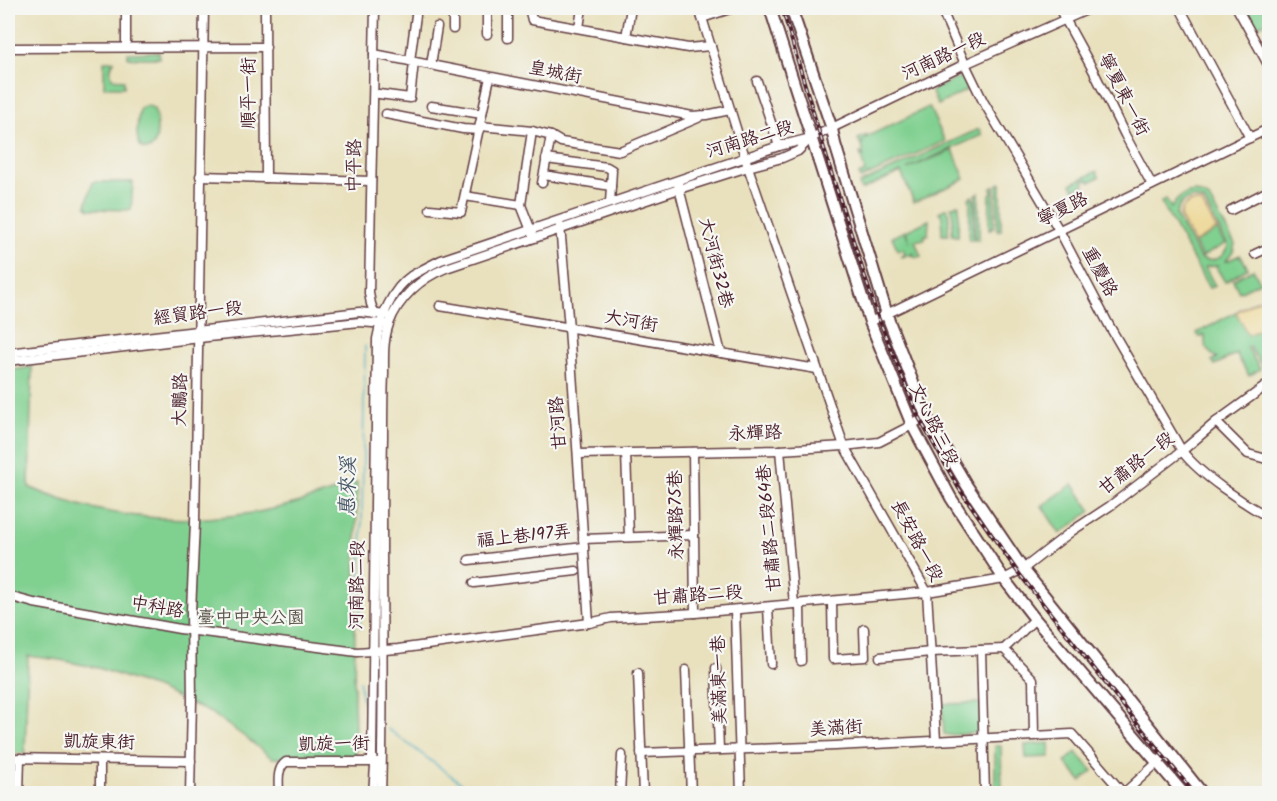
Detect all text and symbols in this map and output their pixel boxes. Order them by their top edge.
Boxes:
street label: 河南路一段 [897,25,991,89]
street label: 寧夏東一街 [1090,48,1156,142]
street label: 皇城街 [526,54,584,92]
street label: 順平一街 [235,57,264,129]
street label: 河南路二段 [703,113,797,167]
street label: 中平路 [340,139,370,193]
street label: 寧夏路 [1032,185,1094,235]
street label: 大河街32巷 [690,214,740,312]
street label: 重慶路 [1074,241,1124,303]
street label: 經貿路一段 [152,294,244,334]
street label: 大河街 [602,303,660,341]
street label: 大鵬路 [166,373,196,427]
street label: 文心路三段 [900,378,966,472]
street label: 甘河路 [543,395,575,451]
street label: 永輝路 [728,419,782,449]
street label: 甘肅路一段 [1093,425,1181,503]
water label: 惠來溪 [332,456,366,517]
street label: 甘肅路二段64巷 [750,463,790,593]
street label: 永輝路75巷 [662,470,692,560]
street label: 長安路一段 [882,494,950,588]
street label: 福上巷197弄 [475,518,573,556]
street label: 河南路二段 [343,540,373,630]
street label: 甘肅路二段 [652,578,744,614]
street label: 中科路 [128,589,186,627]
park label: 臺中中央公園 [197,604,305,633]
street label: 美滿東一巷 [705,635,735,725]
street label: 美滿街 [808,713,864,745]
street label: 凱旋東街 [63,728,135,758]
street label: 凱旋一街 [298,730,370,760]

